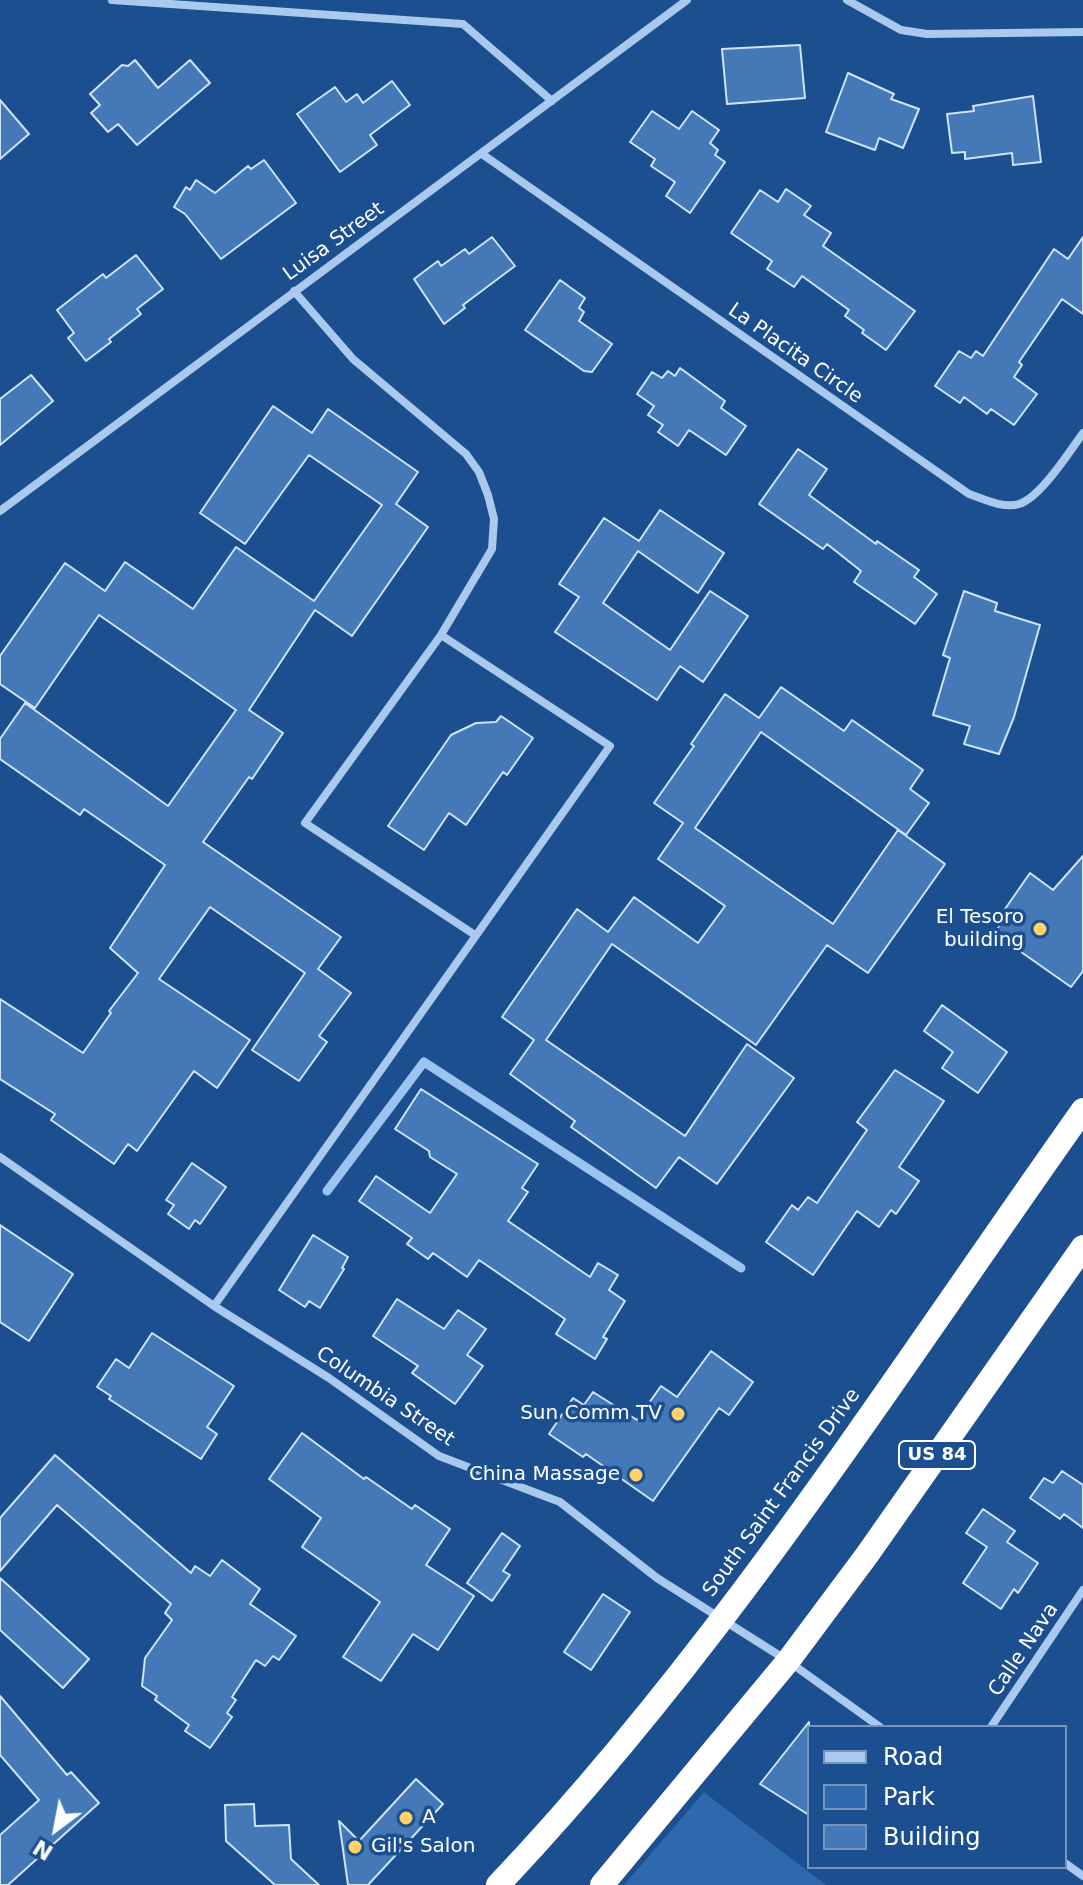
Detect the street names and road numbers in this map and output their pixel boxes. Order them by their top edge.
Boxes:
street label: Luisa Street [279,197,389,287]
street label: La Placita Circle [723,299,867,409]
street label: Columbia Street [311,1342,459,1452]
street label: South Saint Francis Drive [698,1384,866,1602]
road number: US 84 [899,1441,975,1469]
street label: Calle Nava [984,1599,1064,1701]

